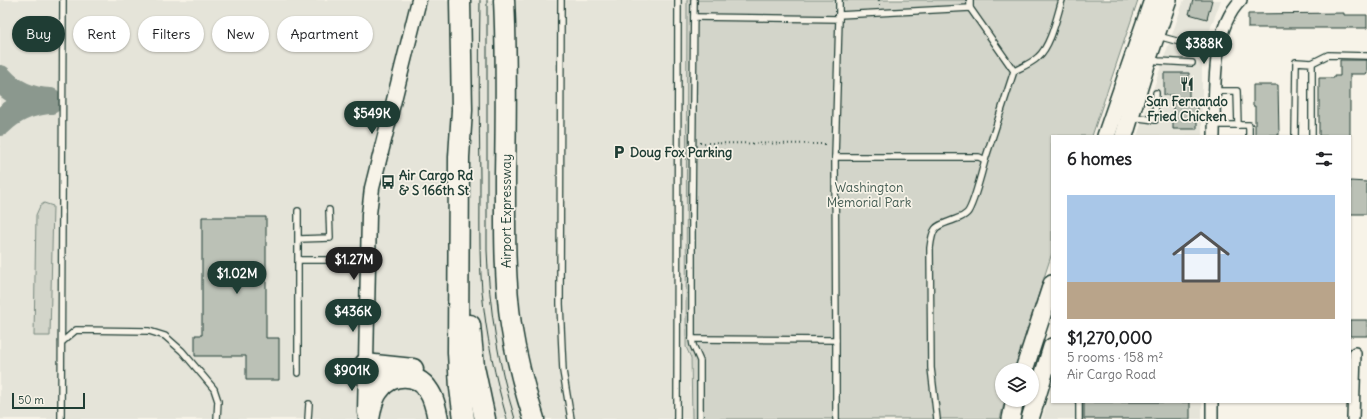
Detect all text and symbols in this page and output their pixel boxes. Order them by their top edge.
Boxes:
chip: Buy [12,16,65,52]
chip: Rent [73,16,130,52]
chip: Filters [138,16,204,52]
chip: New [212,16,269,52]
chip: Apartment [277,16,373,52]
pin: $388K [1176,31,1232,65]
text: $388K [1185,35,1223,52]
restaurant icon: San Fernando Fried Chicken [1179,76,1195,92]
place label: San Fernando Fried Chicken [1146,93,1228,125]
pin: $549K [344,101,400,135]
text: $549K [353,105,391,122]
parking icon: Doug Fox Parking [611,144,627,160]
place label: Doug Fox Parking [630,144,732,161]
text: 6 homes [1067,148,1132,170]
icon: filters [1313,148,1335,170]
street label: Airport Expressway [498,154,515,268]
place label: Air Cargo Rd & S 166th St [399,167,474,199]
bus stop icon: Air Cargo Rd & S 166th St [380,174,396,190]
park label: Washington Memorial Park [827,179,912,211]
icon: home [1165,221,1237,293]
pin: $1.27M [321,247,387,281]
text: $1.27M [335,251,373,268]
pin: $1.02M [204,261,270,295]
text: $1.02M [216,265,258,282]
pin: $436K [325,299,381,333]
text: $436K [334,303,372,320]
text: $1,270,000 [1067,327,1152,349]
text: 5 rooms · 158 m² [1067,349,1163,366]
pin: $901K [324,358,380,392]
text: $901K [334,362,370,379]
map controls [995,363,1039,407]
button: layers [995,363,1039,407]
text: Air Cargo Road [1067,366,1156,383]
scale bar [12,391,85,410]
text: 50 m [18,393,44,407]

